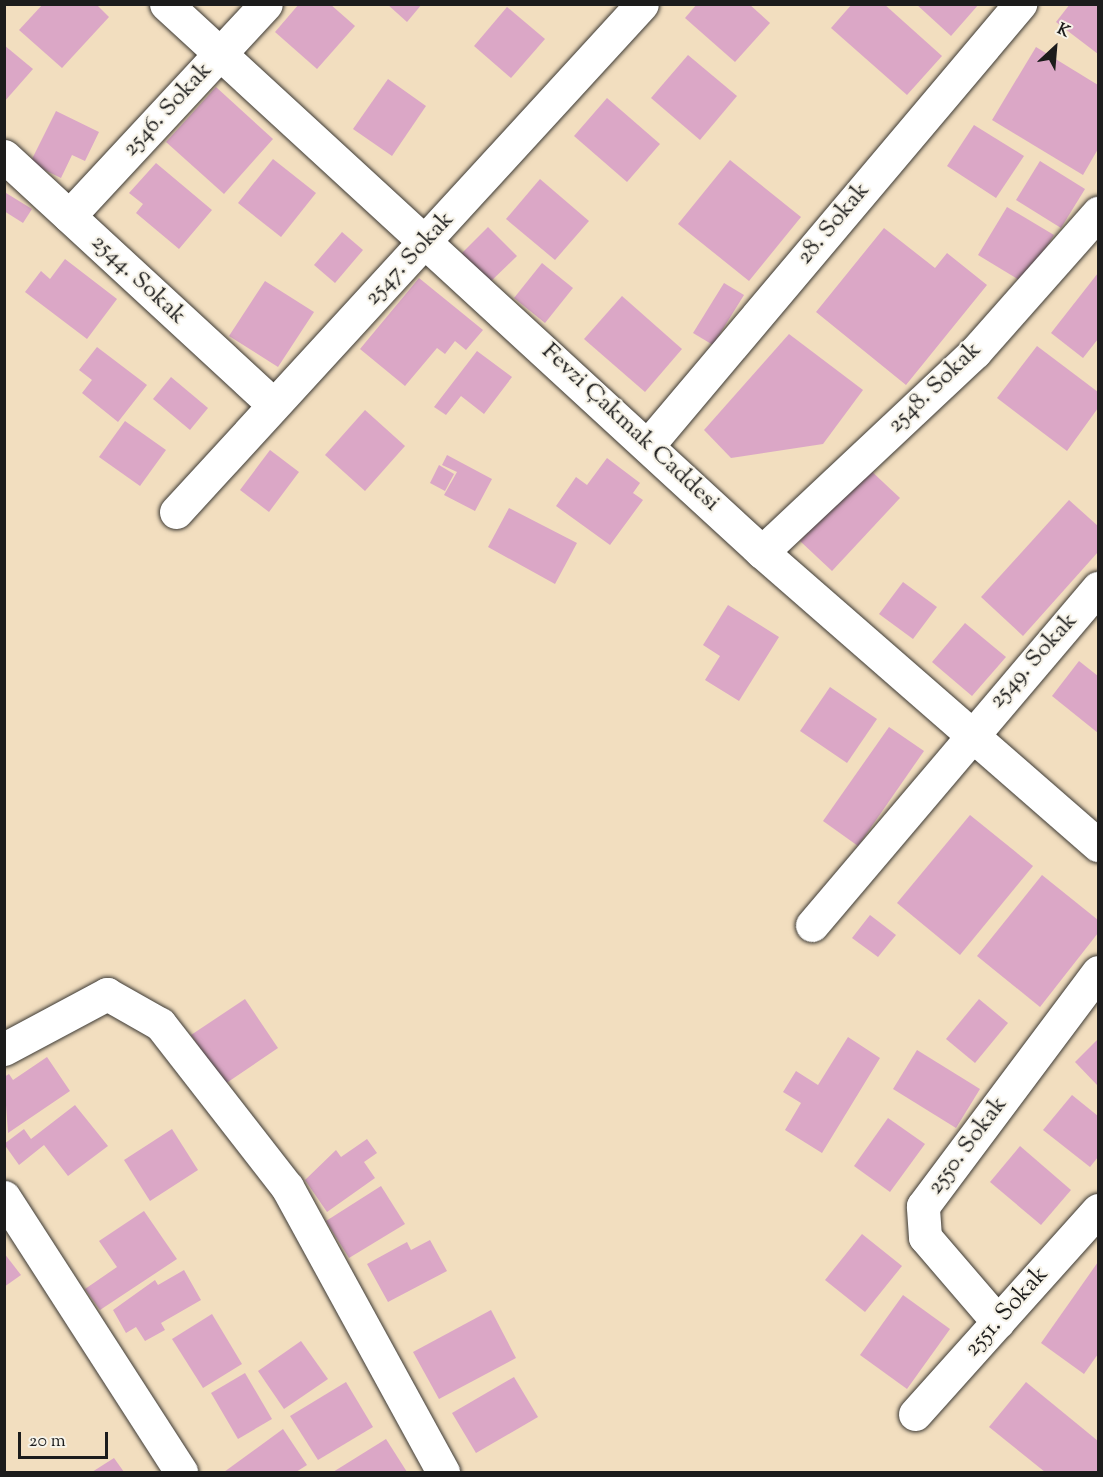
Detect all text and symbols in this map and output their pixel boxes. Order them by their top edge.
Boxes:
north arrow [1025,18,1085,78]
text: K [1053,18,1073,44]
street label: 2546. Sokak [117,57,219,163]
street label: 28. Sokak [791,177,877,271]
street label: 2547. Sokak [359,206,461,312]
street label: 2544. Sokak [85,229,191,331]
street label: 2548. Sokak [882,336,988,440]
street label: Fevzi Çakmak Caddesi [535,338,725,518]
street label: 2549. Sokak [984,607,1084,715]
street label: 2550. Sokak [922,1091,1014,1201]
street label: 2551. Sokak [959,1261,1055,1363]
scale bar [21,1420,111,1458]
text: 20 m [29,1429,66,1455]

